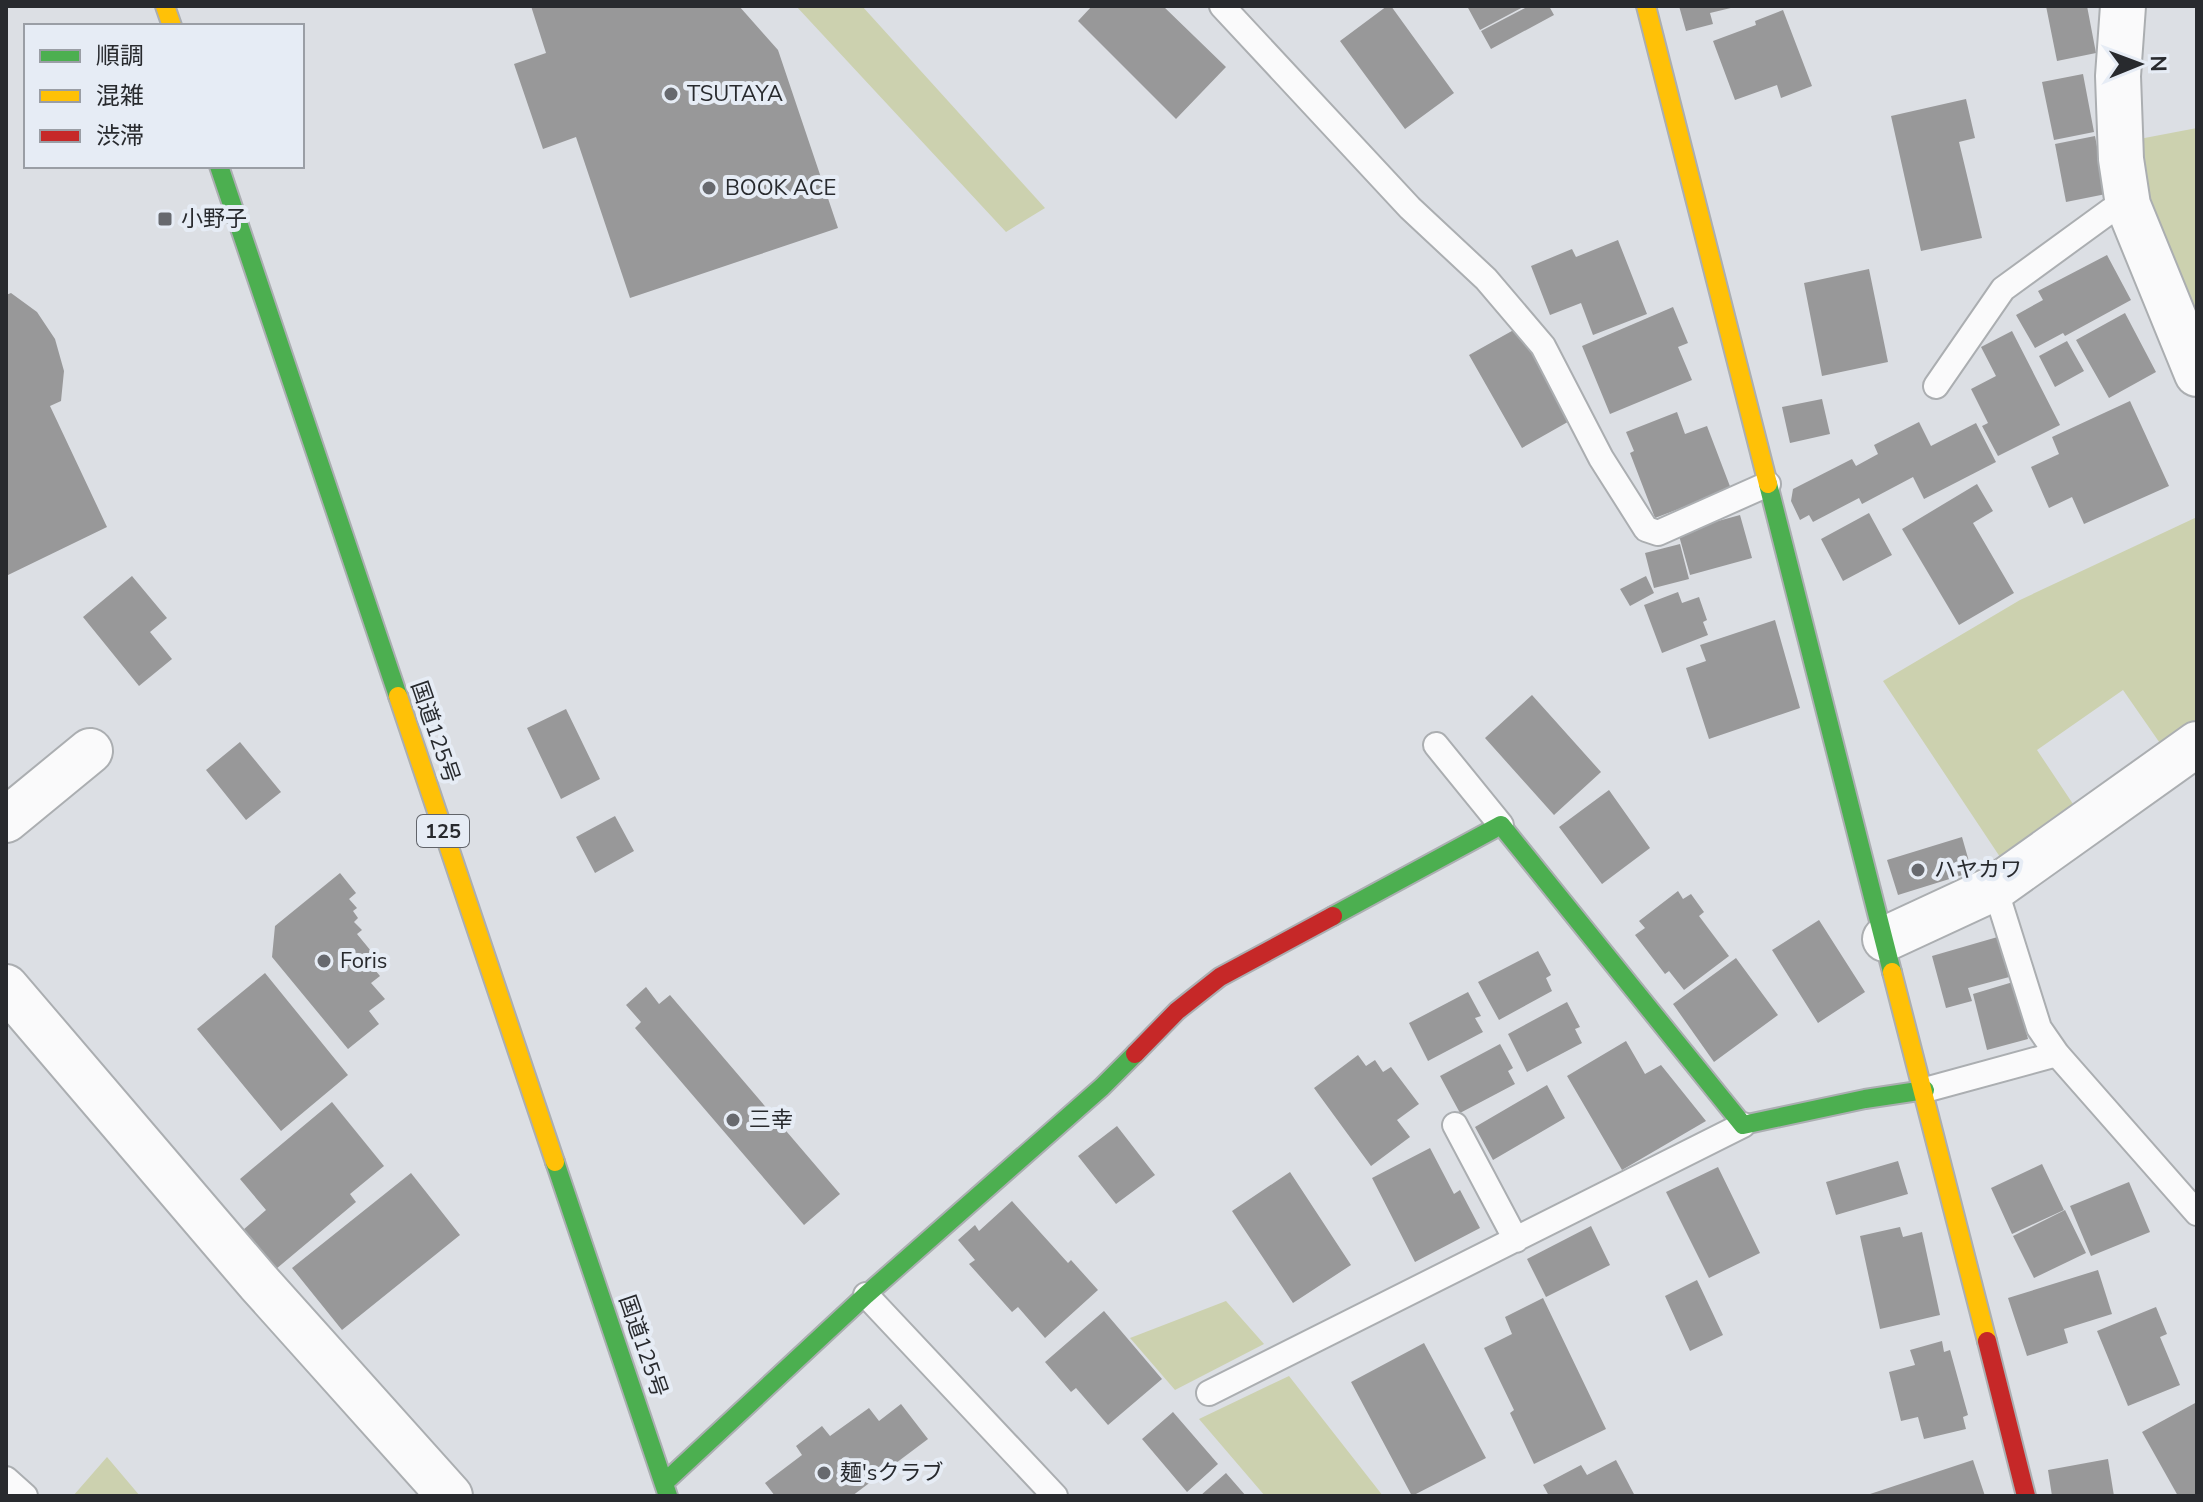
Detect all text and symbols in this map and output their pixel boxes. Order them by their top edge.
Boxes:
legend [24,24,304,168]
north arrow [2099,24,2179,104]
text: 順調 [96,40,144,72]
text: N [2143,55,2173,72]
place label: TSUTAYA [687,79,783,109]
text: 混雑 [96,80,144,112]
marker: TSUTAYA [662,85,680,103]
text: 渋滞 [96,120,144,152]
place label: BOOK ACE [725,173,836,203]
marker: BOOK ACE [700,179,718,197]
place label: 小野子 [181,204,247,234]
marker: 小野子 [156,210,174,228]
street label: 国道125号 [404,677,466,787]
road number: 125 [417,815,469,847]
place label: ハヤカワ [1934,855,2022,885]
marker: ハヤカワ [1909,861,1927,879]
place label: Foris [340,946,387,976]
marker: Foris [315,952,333,970]
place label: 三幸 [749,1105,793,1135]
marker: 三幸 [724,1111,742,1129]
street label: 国道125号 [612,1291,674,1401]
place label: 麺'sクラブ [840,1458,943,1488]
marker: 麺'sクラブ [815,1464,833,1482]

